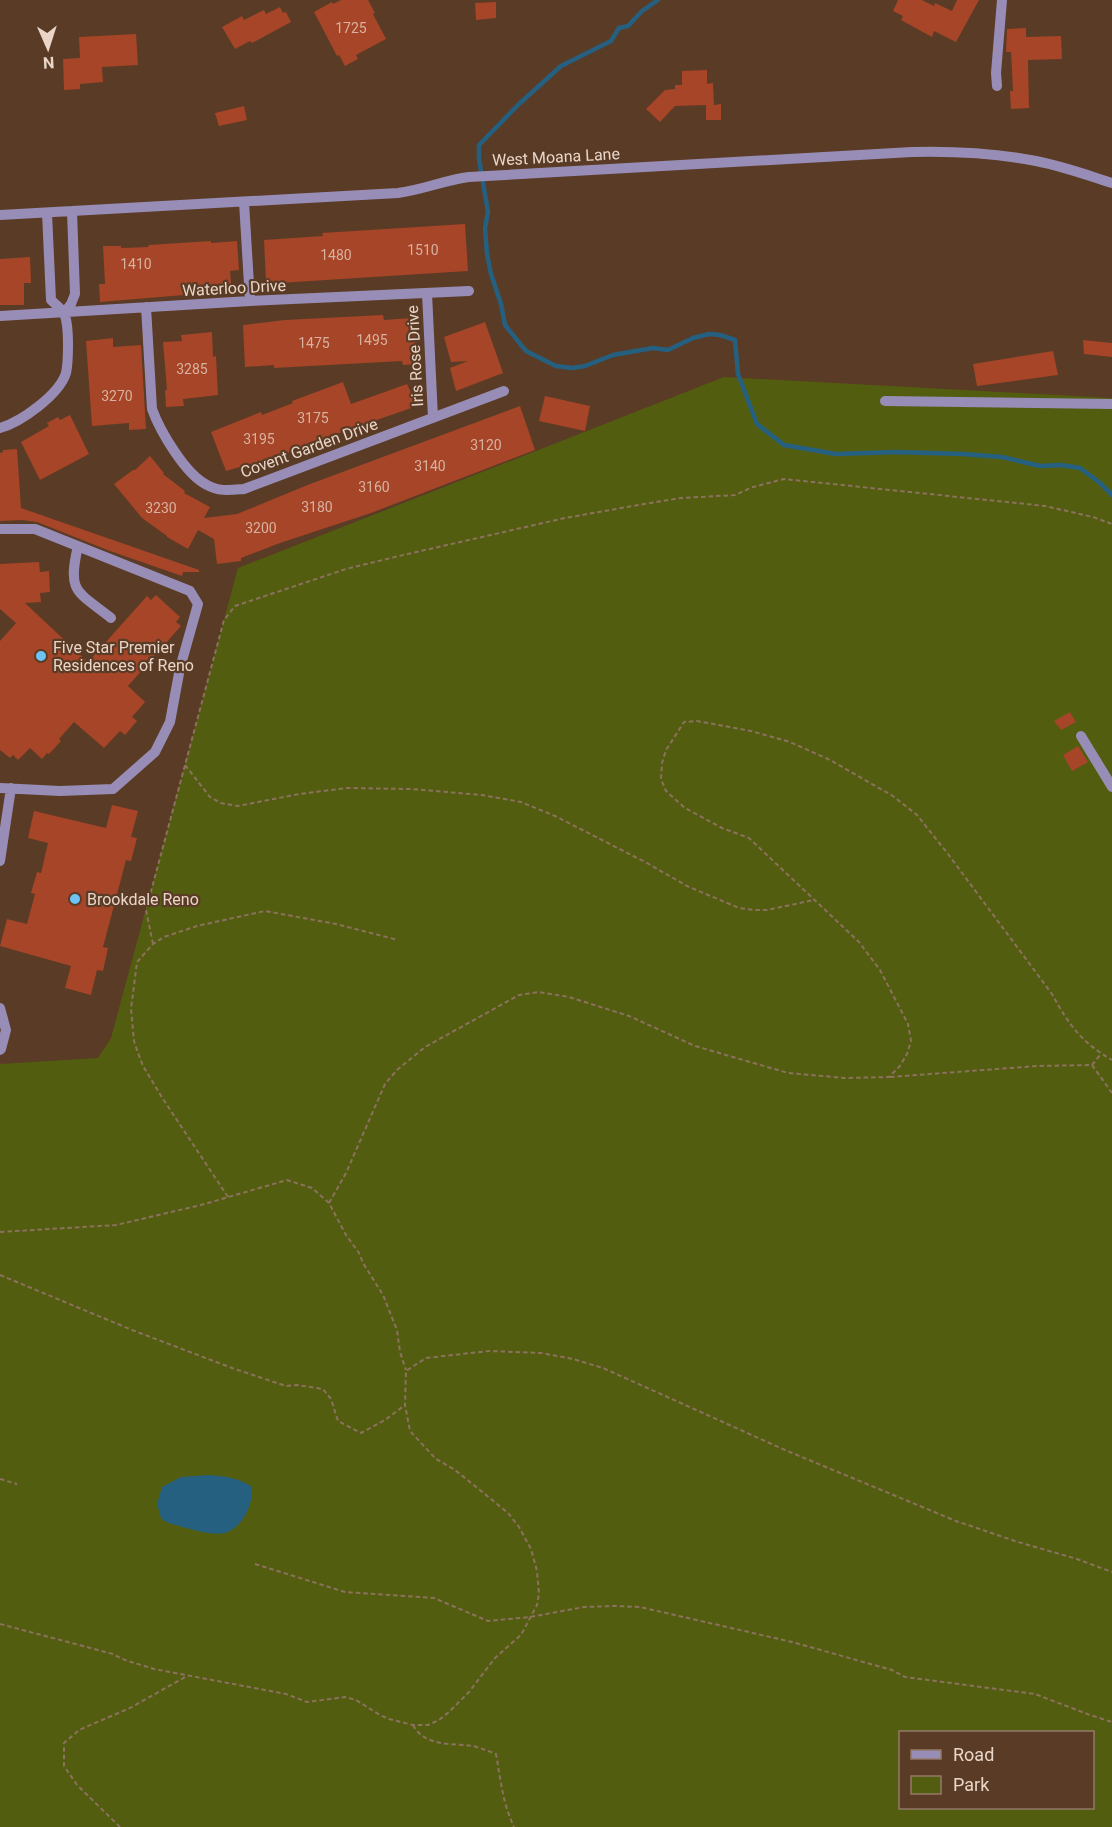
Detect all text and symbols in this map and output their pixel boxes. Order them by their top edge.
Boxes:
north arrow [18,18,78,78]
house number: 1725 [335,20,367,36]
text: N [43,53,55,72]
street label: West Moana Lane [492,144,620,170]
house number: 1510 [407,242,439,258]
house number: 1480 [320,247,352,263]
house number: 1410 [120,256,152,272]
street label: Waterloo Drive [182,276,286,300]
street label: Iris Rose Drive [403,305,427,407]
house number: 1495 [356,332,388,348]
house number: 1475 [298,335,330,351]
house number: 3285 [176,361,208,377]
house number: 3270 [101,388,133,404]
house number: 3175 [297,410,329,426]
street label: Covent Garden Drive [238,414,380,482]
house number: 3195 [243,431,275,447]
house number: 3120 [470,437,502,453]
house number: 3140 [414,458,446,474]
house number: 3160 [358,479,390,495]
house number: 3180 [301,499,333,515]
house number: 3230 [145,500,177,516]
house number: 3200 [245,520,277,536]
place label: Five Star Premier Residences of Reno [53,638,194,675]
marker: Five Star Premier Residences of Reno [34,649,48,663]
place label: Brookdale Reno [87,890,199,909]
marker: Brookdale Reno [68,892,82,906]
legend [899,1731,1094,1809]
text: Road [953,1744,994,1765]
text: Park [953,1774,990,1795]

